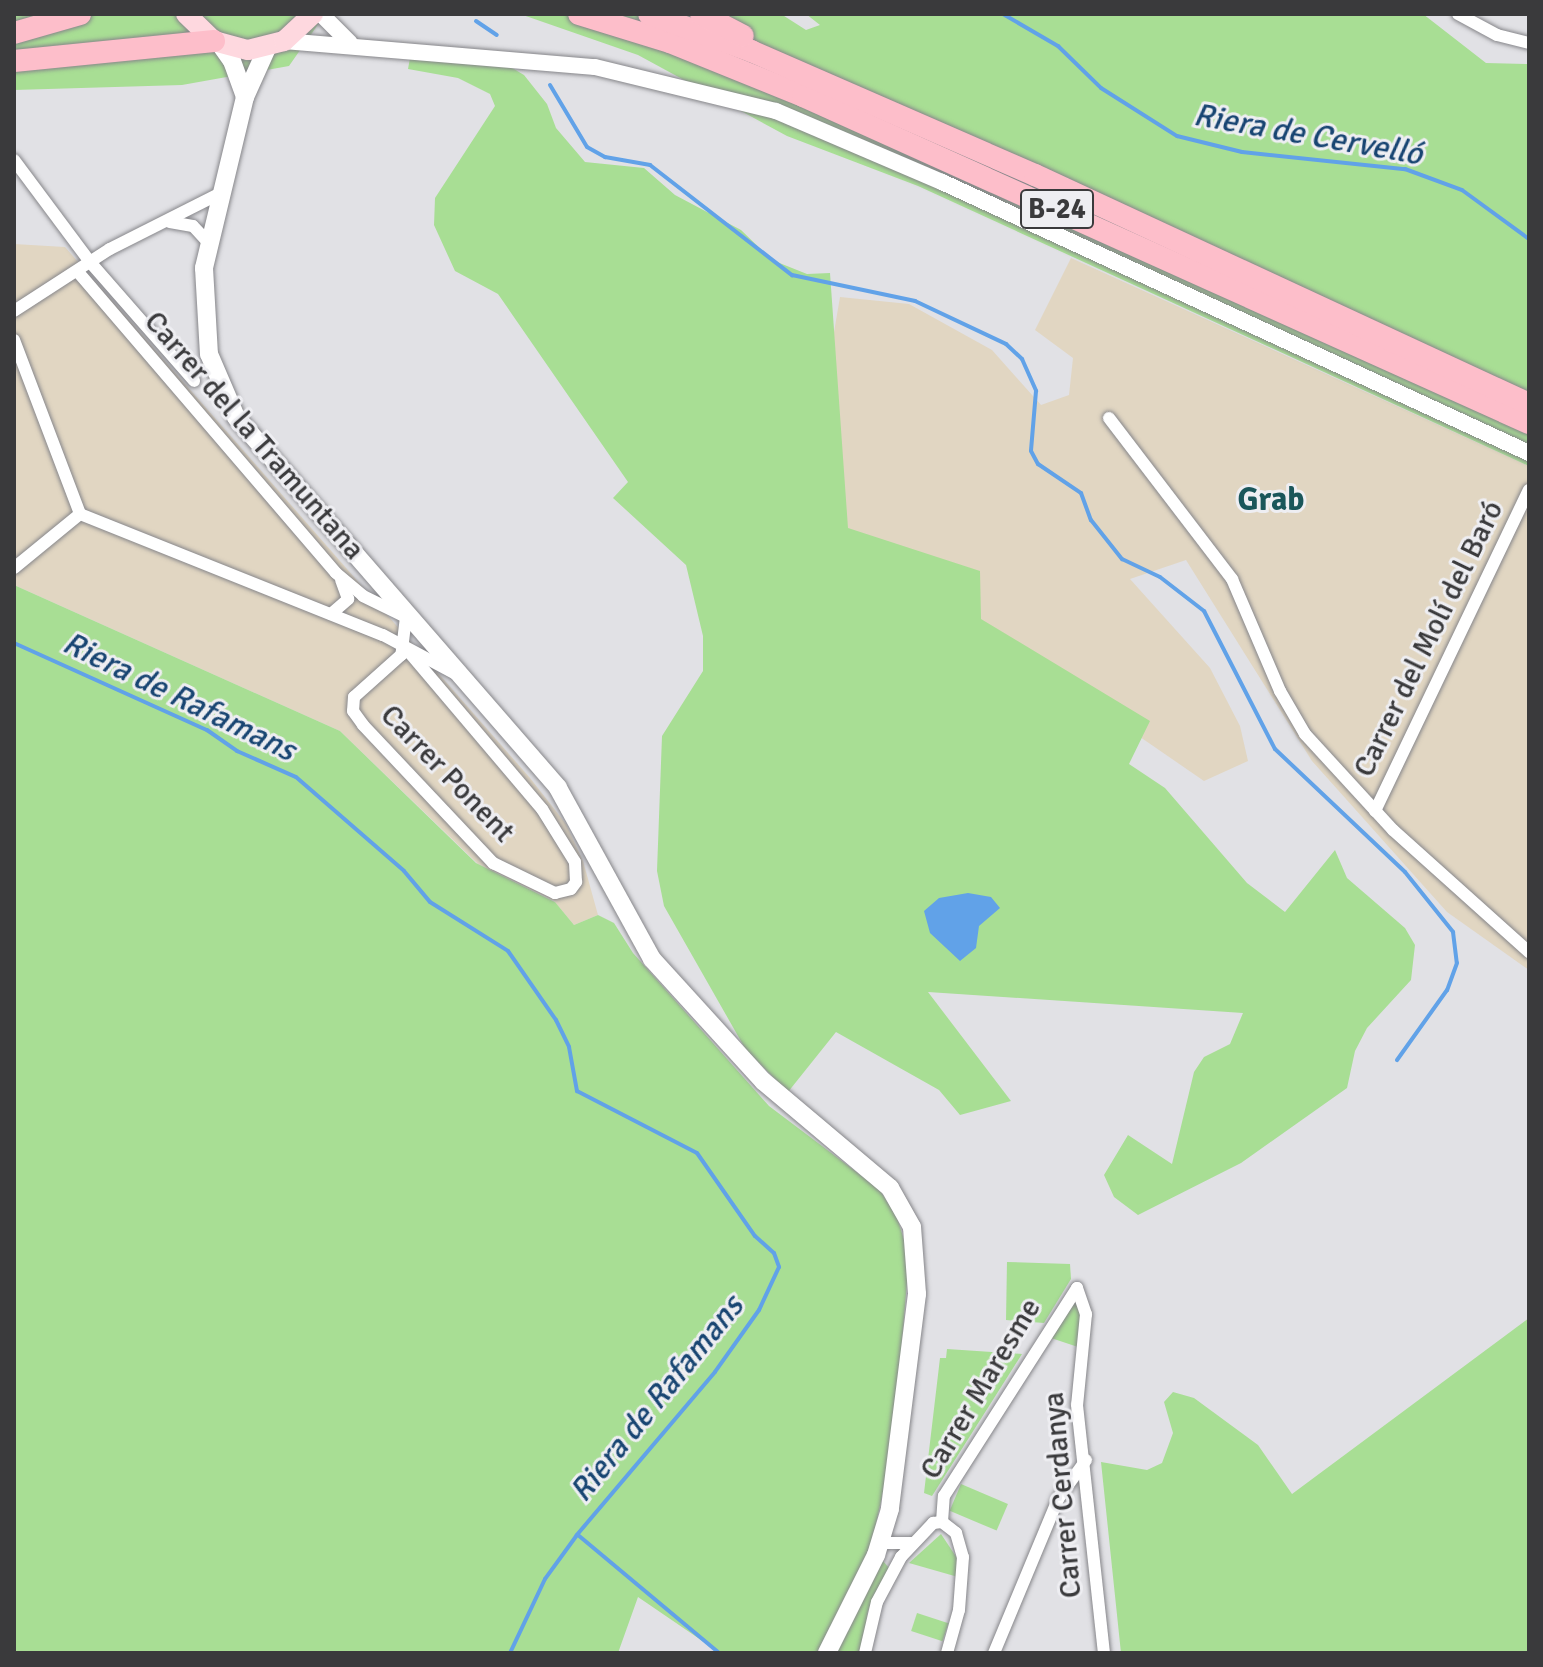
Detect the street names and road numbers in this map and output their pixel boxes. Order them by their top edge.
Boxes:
road number: B-24 [1019,185,1095,233]
street label: Carrer del la Tramuntana [136,304,372,568]
street label: Carrer del Molí del Baró [1347,495,1511,783]
street label: Carrer Ponent [372,698,522,850]
street label: Carrer Maresme [913,1292,1049,1486]
street label: Carrer Cerdanya [1036,1390,1090,1600]

